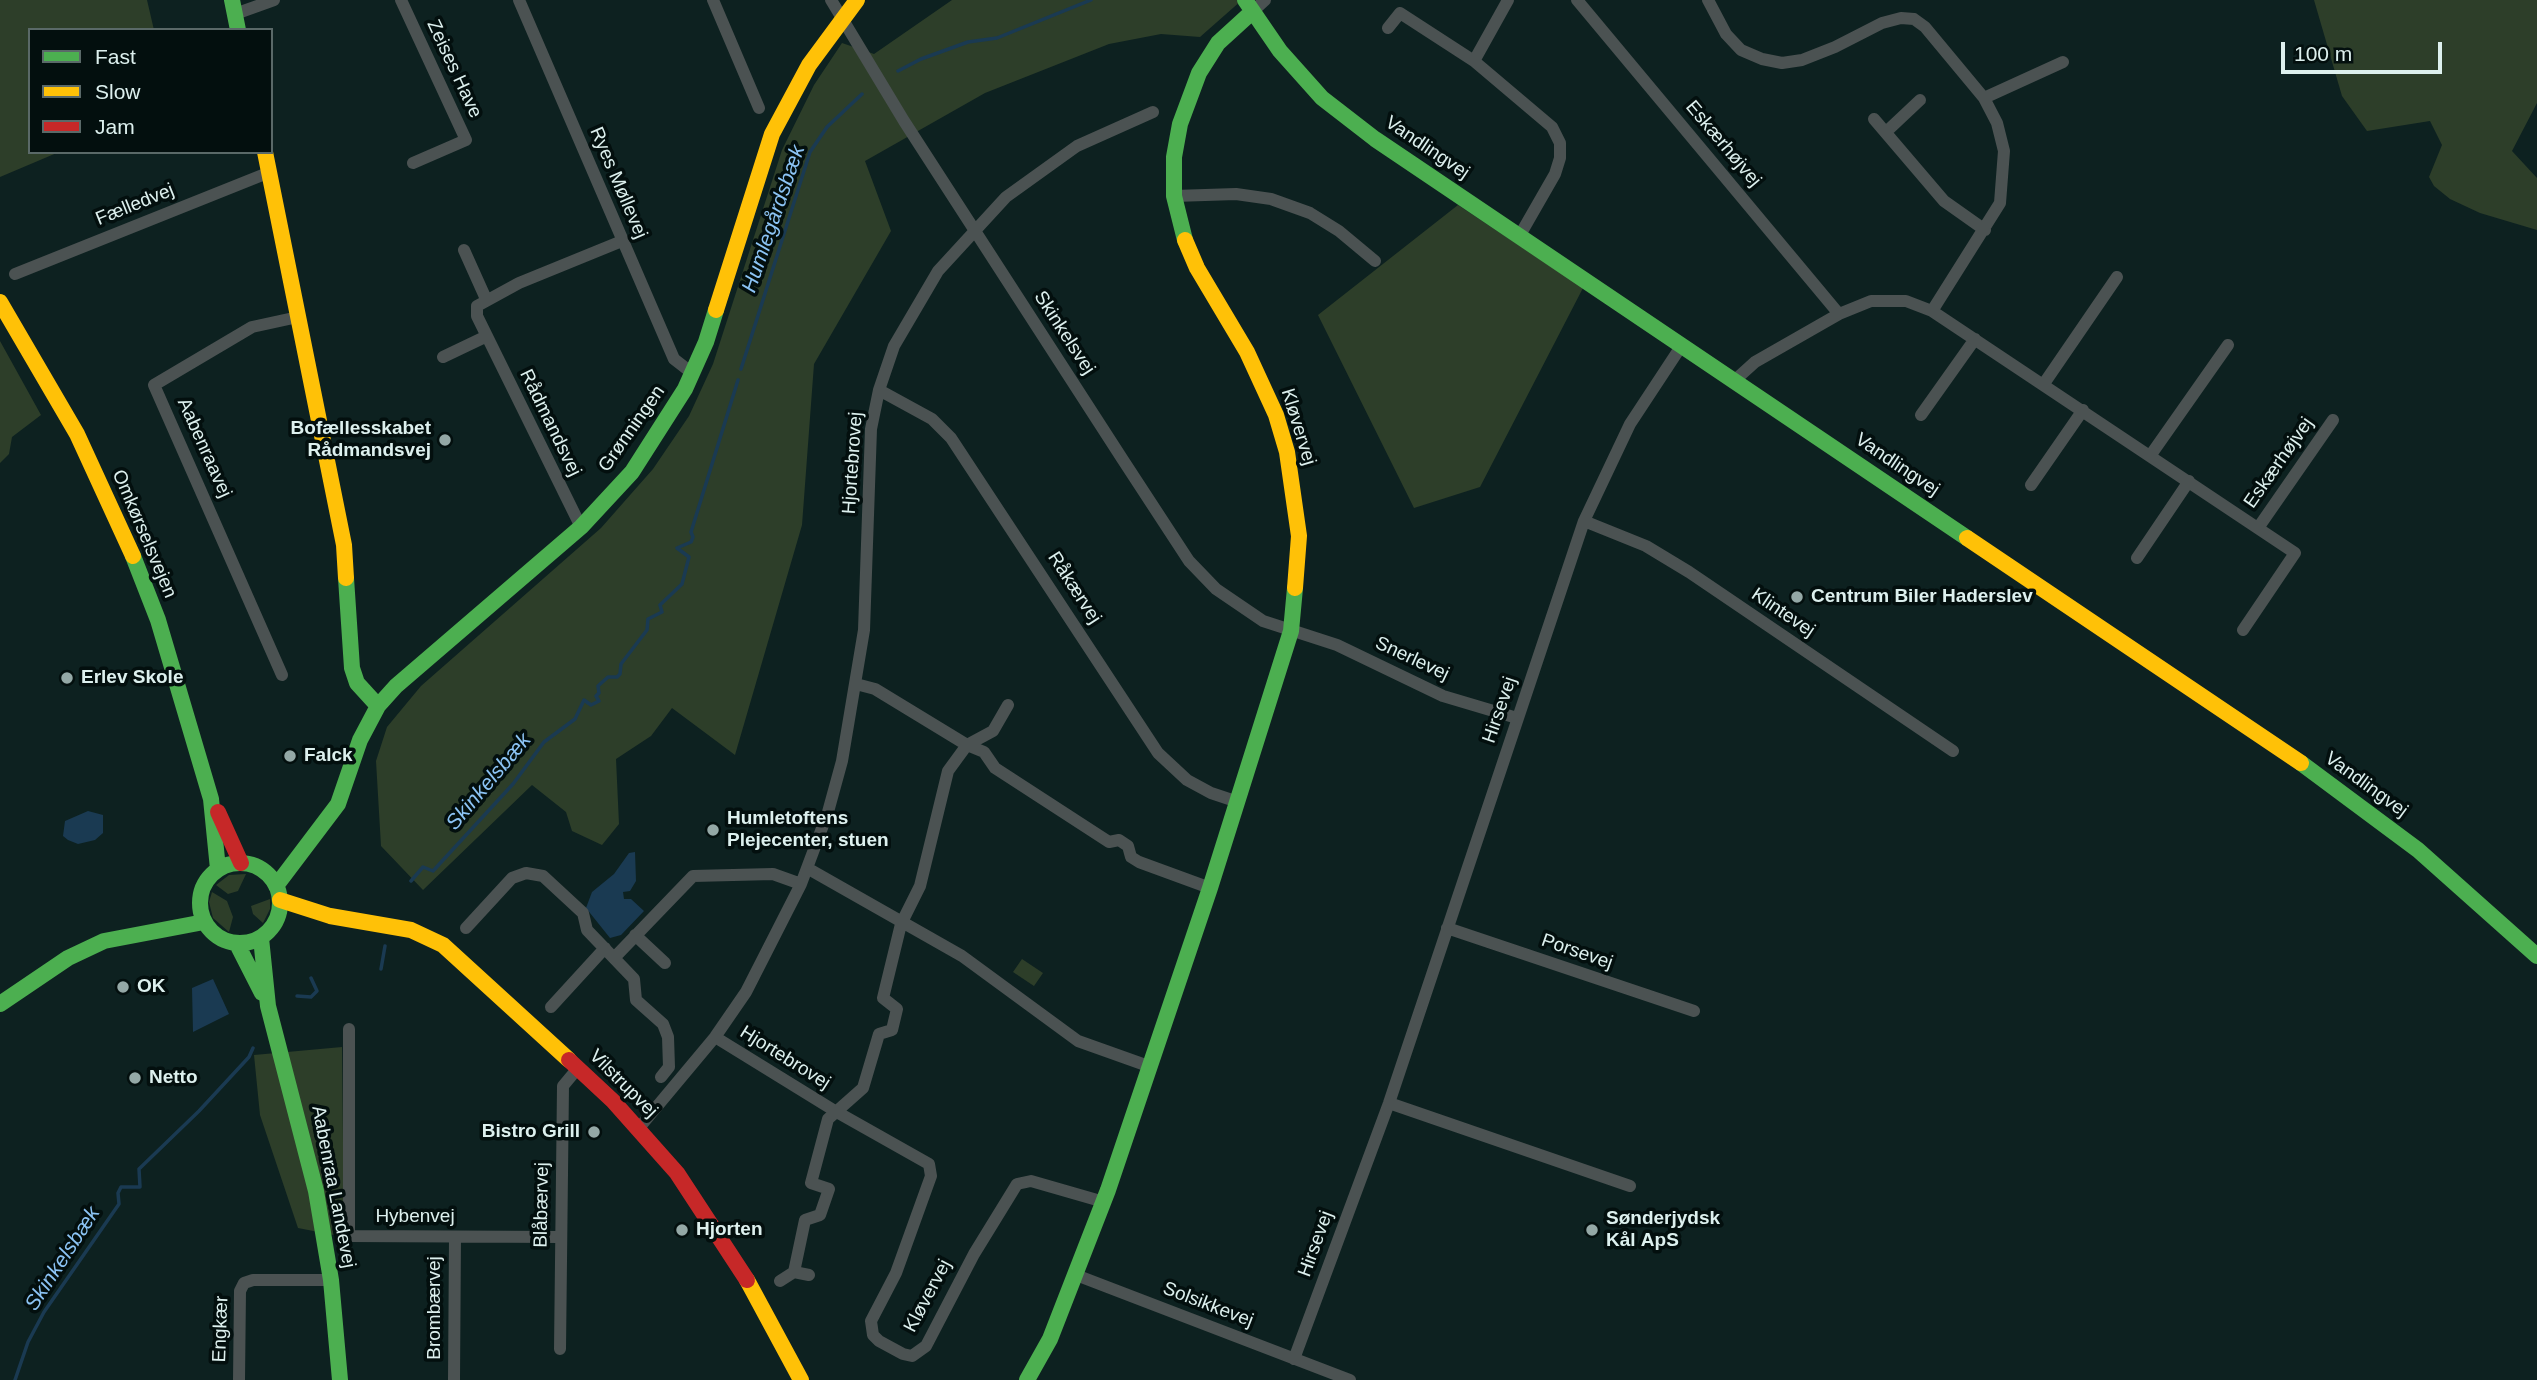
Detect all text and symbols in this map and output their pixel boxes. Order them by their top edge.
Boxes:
street label: Zeises Have [421,16,487,122]
legend [28,28,273,154]
scale bar [2285,28,2446,72]
text: 100 m [2294,42,2352,65]
text: Fast [95,45,136,68]
text: Slow [95,80,141,103]
street label: Eskærhøjvej [1680,96,1766,192]
street label: Vandlingvej [1380,111,1474,185]
text: Jam [95,115,135,138]
street label: Ryes Møllevej [584,124,652,242]
water label: Humlegårdsbæk [737,142,811,296]
street label: Fælledvej [93,179,177,231]
street label: Skinkelsvej [1029,287,1099,379]
street label: Rådmandsvej [514,366,586,480]
street label: Grønningen [594,381,670,477]
street label: Kløvervej [1276,386,1320,468]
street label: Aabenraavej [172,395,236,501]
street label: Hjortebrovej [838,411,868,515]
street label: Eskærhøjvej [2239,413,2319,513]
place label: Bofællesskabet Rådmandsvej [291,418,431,462]
street label: Vandlingvej [1850,428,1944,502]
marker: Bofællesskabet Rådmandsvej [437,432,453,448]
street label: Omkørselsvejen [107,466,181,602]
street label: Råkærvej [1042,548,1106,628]
street label: Klintevej [1747,583,1819,643]
place label: Centrum Biler Haderslev [1811,586,2033,608]
marker: Centrum Biler Haderslev [1789,589,1805,605]
street label: Snerlevej [1371,632,1453,686]
place label: Erlev Skole [81,667,183,689]
marker: Erlev Skole [59,670,75,686]
street label: Hirsevej [1478,674,1522,746]
water label: Skinkelsbæk [441,728,537,836]
place label: Falck [304,745,353,767]
street label: Vandlingvej [2320,747,2412,823]
marker: Falck [282,748,298,764]
place label: Humletoftens Plejecenter, stuen [727,808,889,852]
marker: Humletoftens Plejecenter, stuen [705,822,721,838]
street label: Porsevej [1538,929,1616,975]
place label: OK [137,976,166,998]
marker: OK [115,979,131,995]
street label: Hjortebrovej [736,1021,834,1095]
street label: Vilstrupvej [584,1045,662,1123]
place label: Netto [149,1067,198,1089]
marker: Netto [127,1070,143,1086]
street label: Aabenraa Landevej [306,1104,360,1270]
place label: Bistro Grill [482,1121,580,1143]
marker: Bistro Grill [586,1124,602,1140]
street label: Blåbærvej [530,1162,554,1248]
water label: Skinkelsbæk [20,1202,106,1316]
street label: Hybenvej [375,1206,455,1228]
street label: Hirsevej [1294,1208,1338,1280]
place label: Sønderjydsk Kål ApS [1606,1208,1720,1252]
place label: Hjorten [696,1219,762,1241]
marker: Hjorten [674,1222,690,1238]
marker: Sønderjydsk Kål ApS [1584,1222,1600,1238]
street label: Brombærvej [424,1256,446,1360]
street label: Kløvervej [899,1256,957,1336]
street label: Solsikkevej [1160,1277,1256,1333]
street label: Engkær [208,1295,234,1363]

